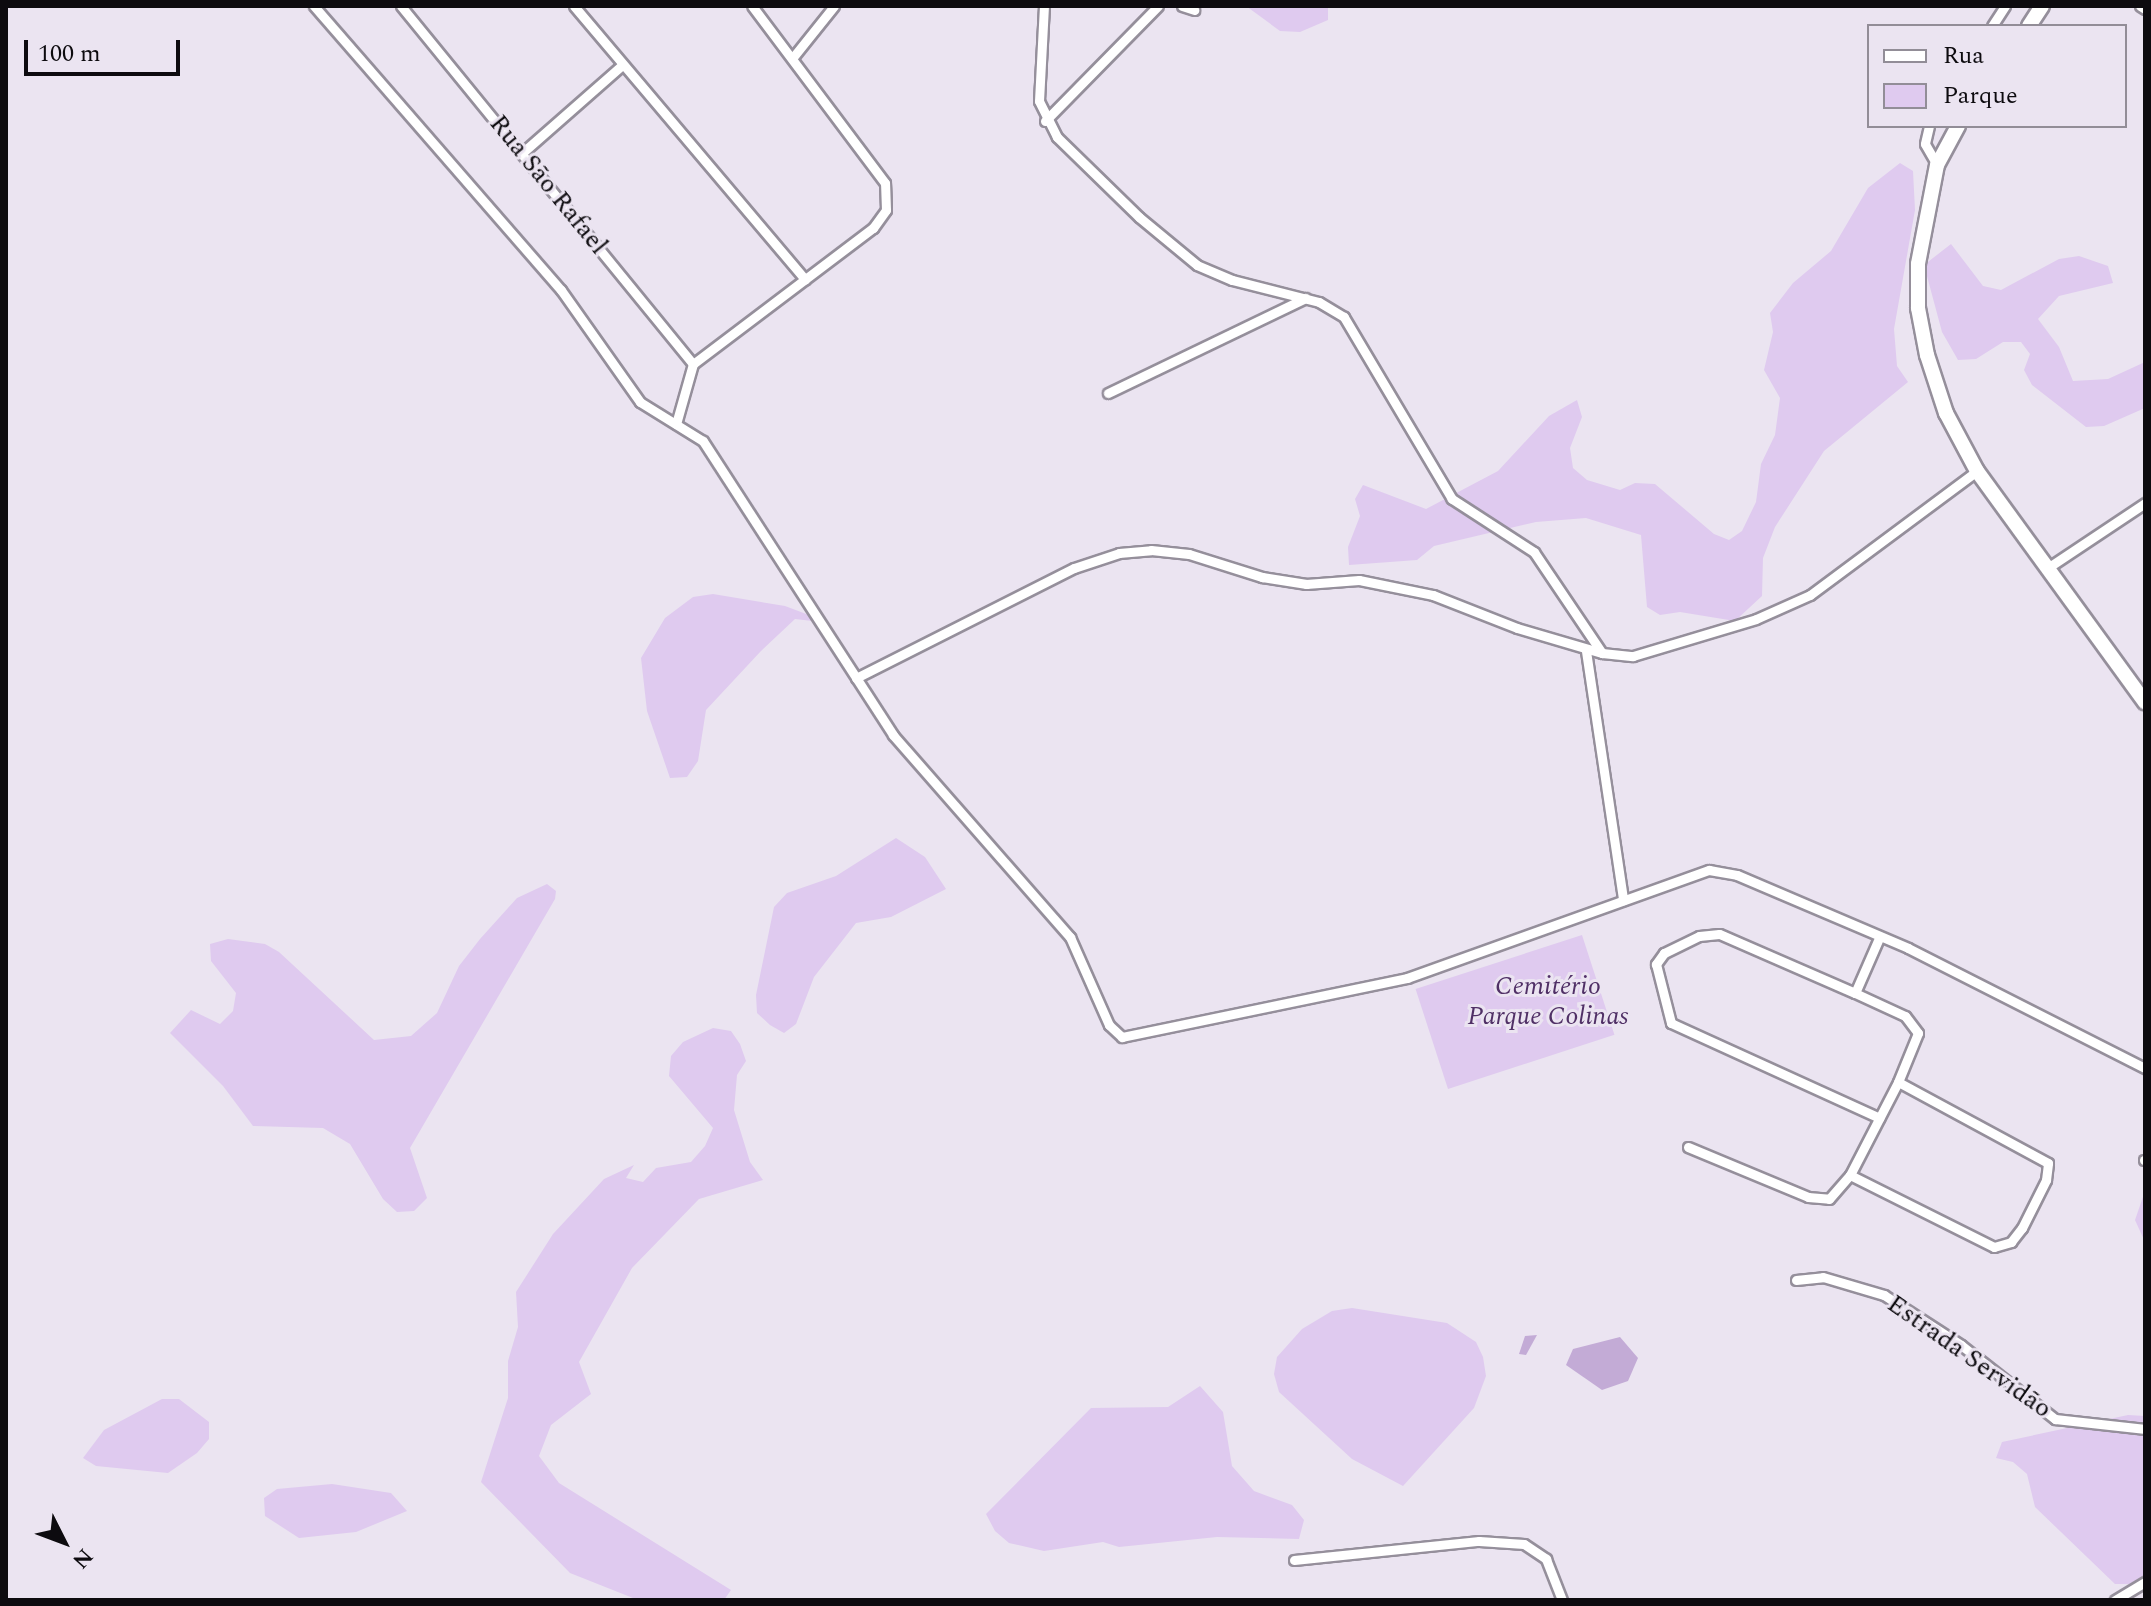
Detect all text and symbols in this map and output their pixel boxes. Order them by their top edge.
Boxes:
scale bar [28,24,184,74]
legend [1867,24,2127,128]
text: 100 m [38,36,101,72]
text: Rua [1943,38,1984,74]
text: Parque [1943,78,2018,114]
street label: Rua São Rafael [482,109,614,261]
park label: Cemitério Parque Colinas [1467,971,1629,1032]
street label: Estrada Servidão [1881,1289,2057,1425]
north arrow [24,1502,104,1582]
text: N [64,1541,100,1576]

